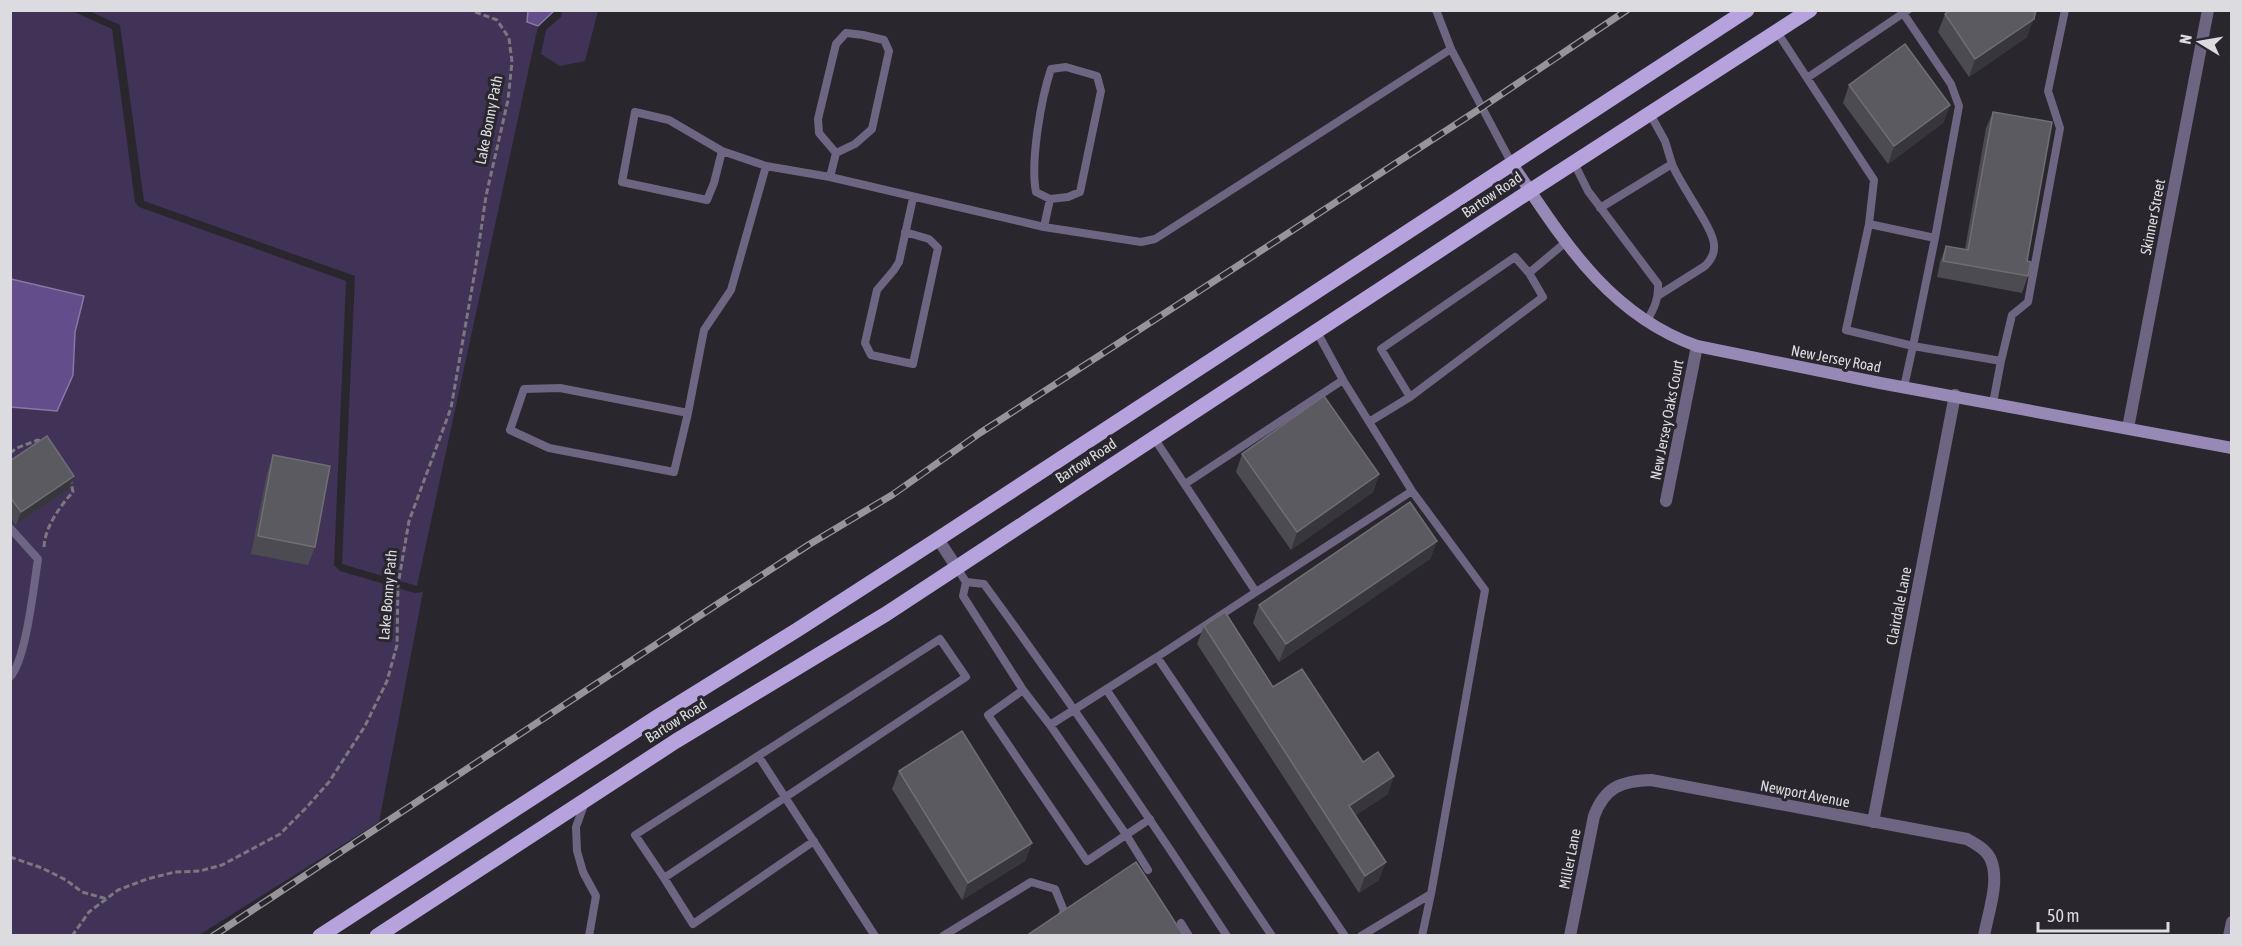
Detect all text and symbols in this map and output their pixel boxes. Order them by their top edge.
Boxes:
north arrow [2170,12,2230,72]
text: N [2176,33,2195,45]
street label: Lake Bonny Path [472,74,505,166]
street label: Bartow Road [1458,168,1525,221]
street label: Skinner Street [2137,178,2168,256]
street label: New Jersey Road [1790,341,1883,376]
street label: New Jersey Oaks Court [1647,358,1686,481]
street label: Bartow Road [1052,435,1119,487]
street label: Lake Bonny Path [375,549,400,641]
street label: Clairdale Lane [1883,565,1914,646]
street label: Bartow Road [642,695,710,746]
street label: Newport Avenue [1759,777,1851,811]
street label: Miller Lane [1555,827,1584,891]
scale bar [2038,895,2168,933]
text: 50 m [2047,905,2079,926]

